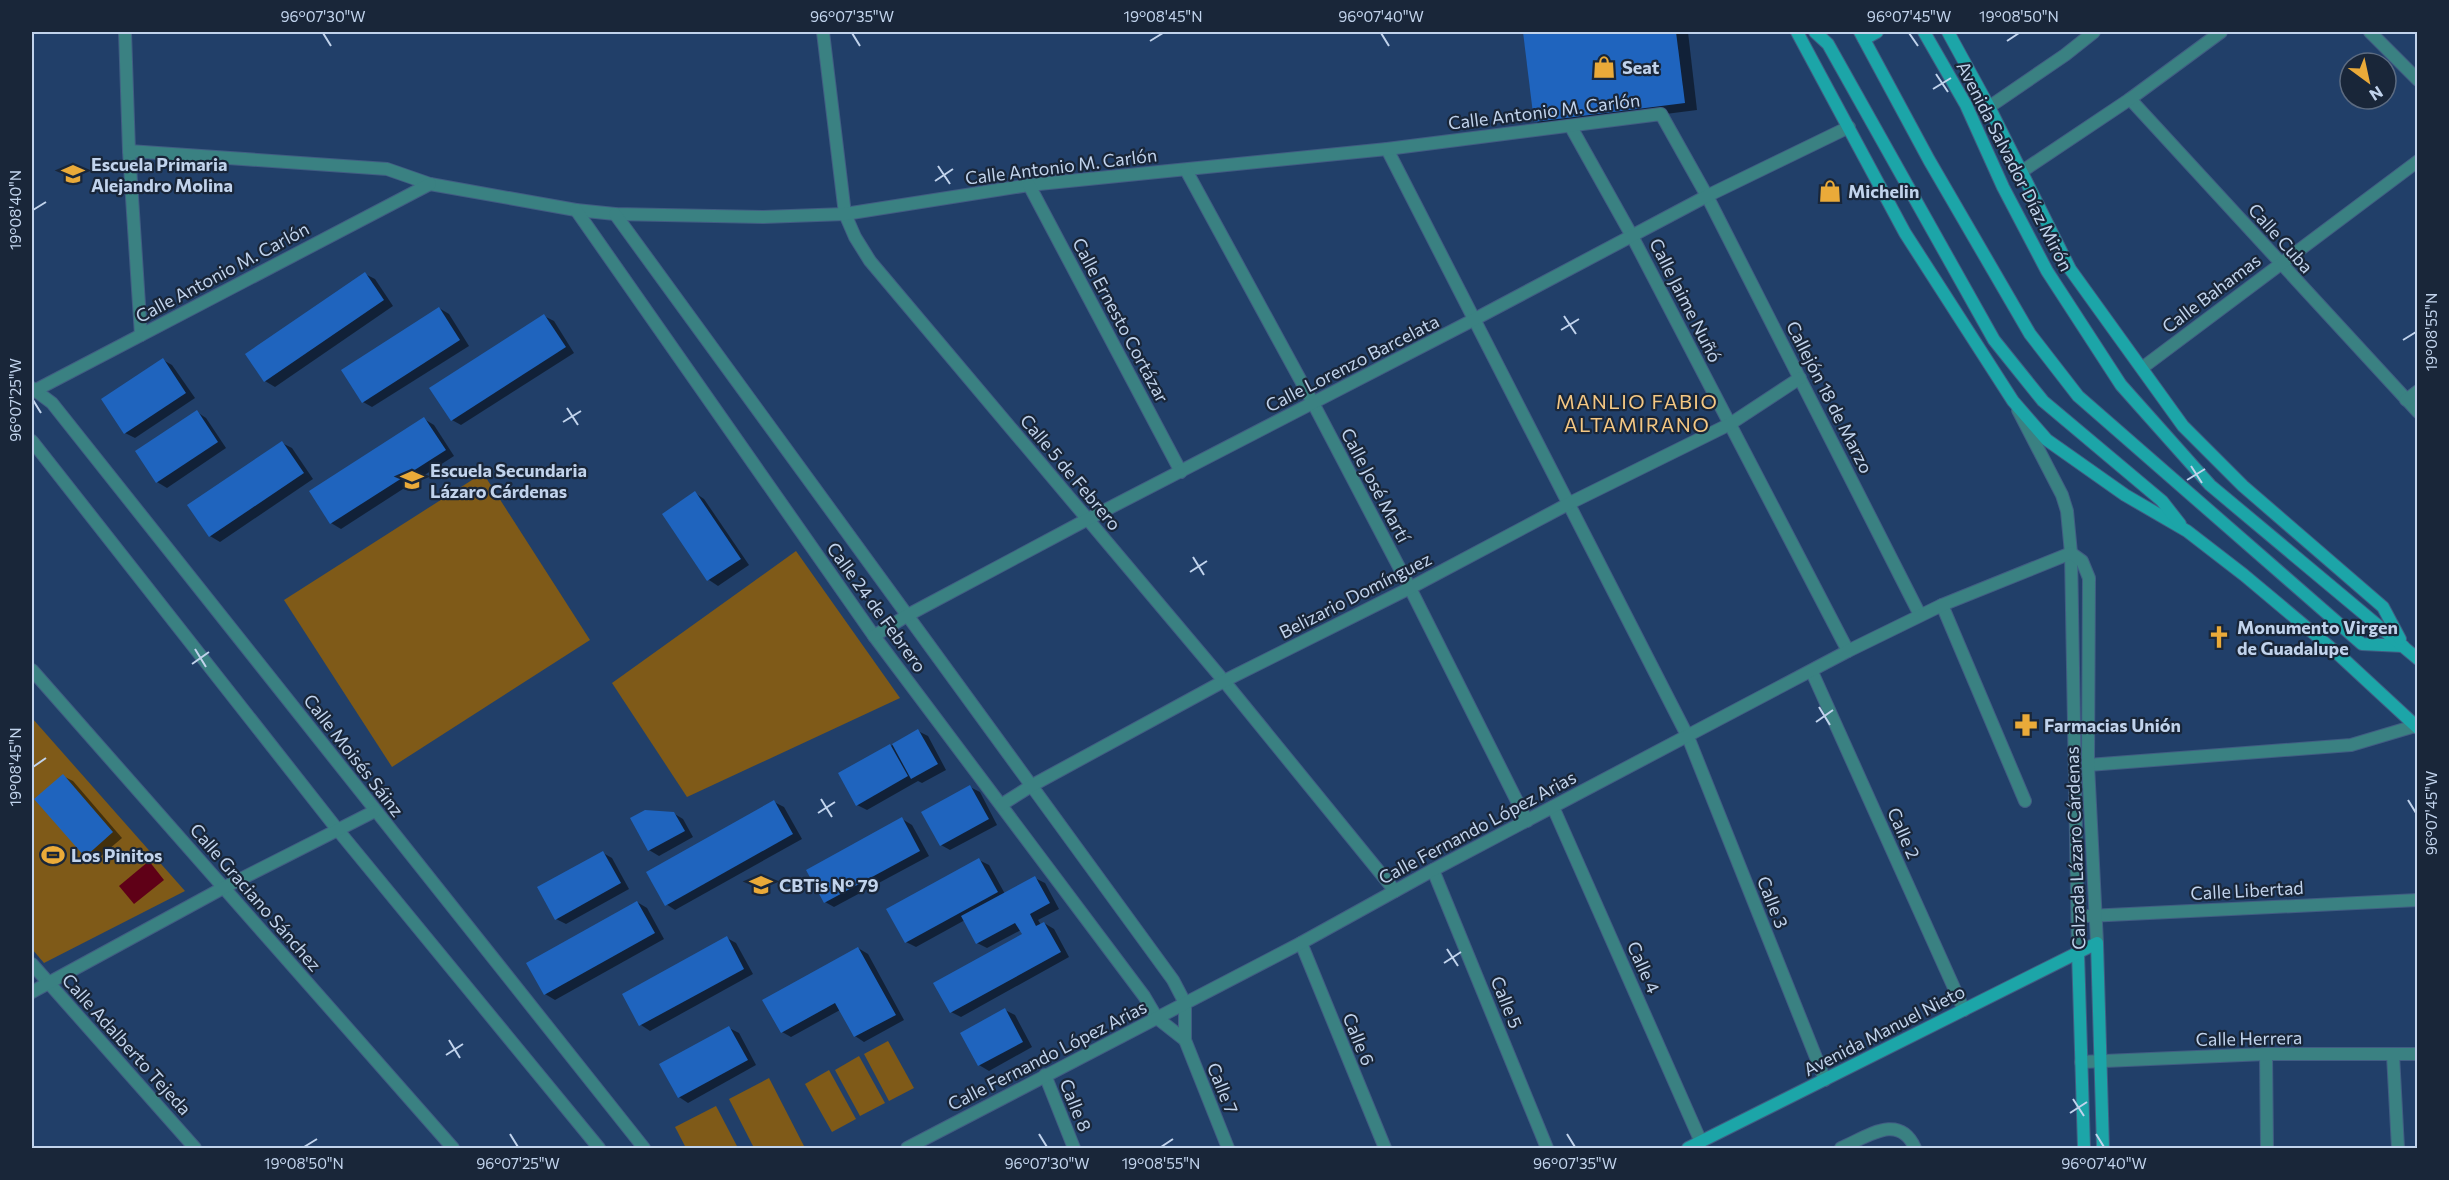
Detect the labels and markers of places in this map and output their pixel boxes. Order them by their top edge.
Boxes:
shop icon: Seat [1591,54,1617,80]
place label: Seat [1622,56,1660,78]
place label: Escuela Primaria Alejandro Molina [91,153,233,196]
school or university icon: Escuela Primaria Alejandro Molina [60,161,86,187]
shop icon: Michelin [1817,178,1843,204]
place label: Michelin [1848,180,1919,202]
place label: Escuela Secundaria Lázaro Cárdenas [430,459,587,502]
school or university icon: Escuela Secundaria Lázaro Cárdenas [399,467,425,493]
place label: Monumento Virgen de Guadalupe [2237,616,2398,659]
church icon: Monumento Virgen de Guadalupe [2206,624,2232,650]
pharmacy icon: Farmacias Unión [2013,712,2039,738]
place label: Farmacias Unión [2044,714,2181,736]
sports icon: Los Pinitos [40,842,66,868]
place label: Los Pinitos [71,844,162,866]
school or university icon: CBTis N° 79 [748,872,774,898]
place label: CBTis N° 79 [779,874,879,896]

